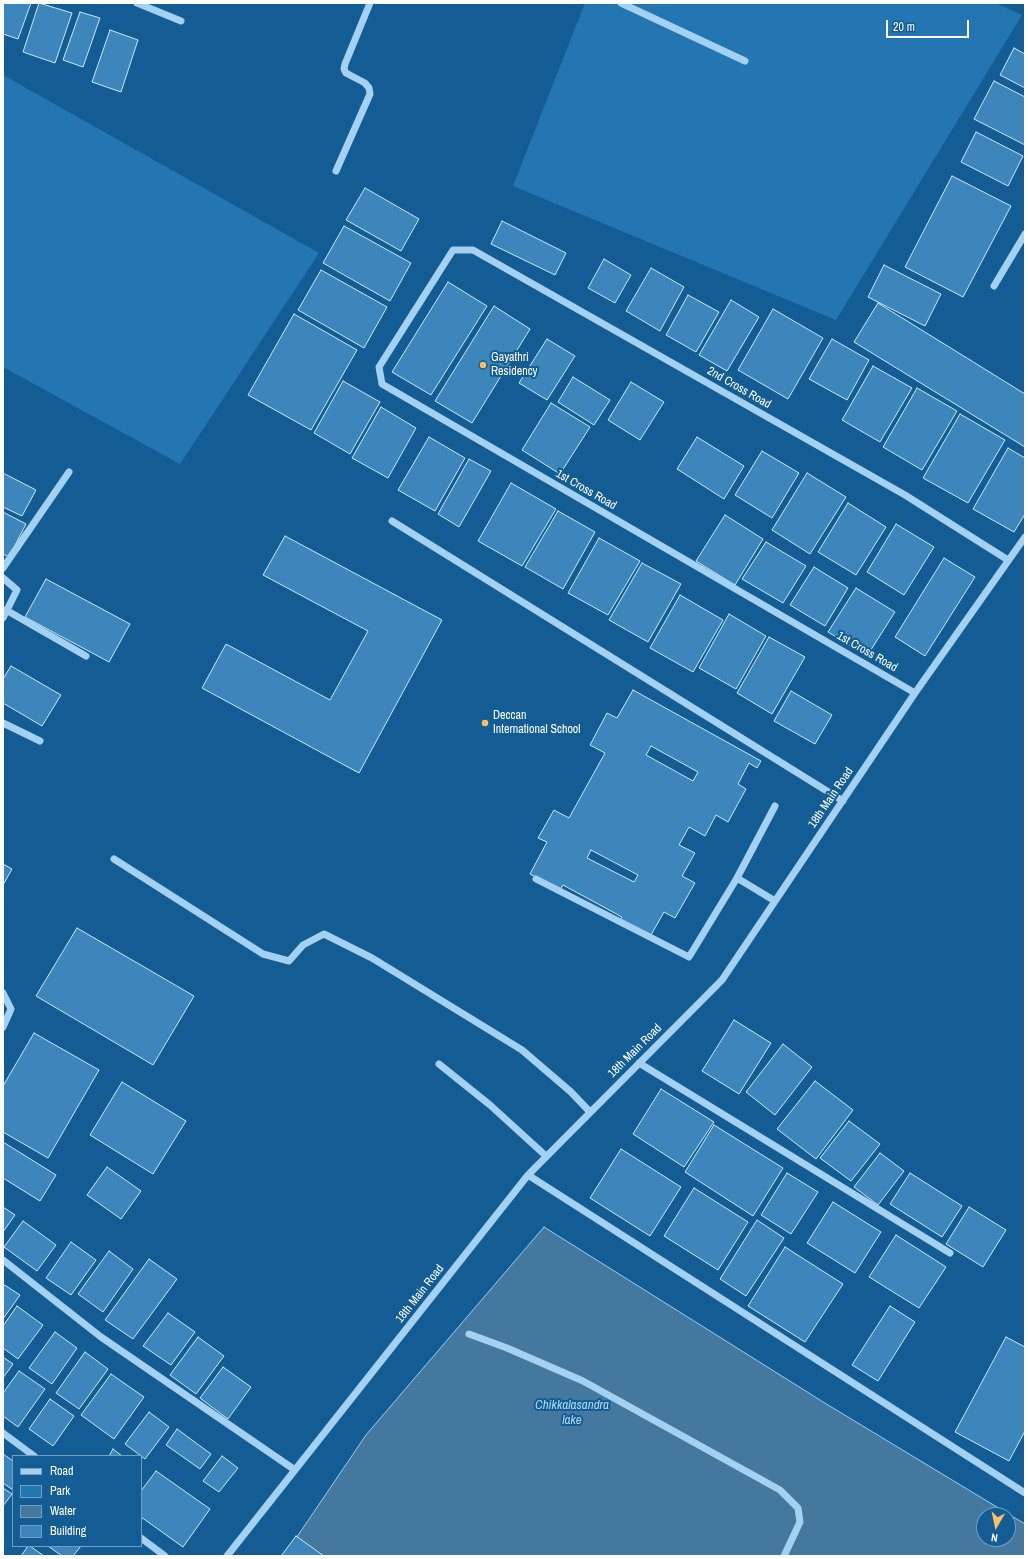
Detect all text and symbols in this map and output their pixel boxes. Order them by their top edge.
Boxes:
scale bar [888,12,971,38]
text: 20 m [893,19,915,35]
place label: Gayathri Residency [491,351,537,379]
marker: Gayathri Residency [478,360,488,370]
street label: 2nd Cross Road [705,364,773,412]
street label: 1st Cross Road [553,467,619,513]
street label: 1st Cross Road [834,629,900,675]
place label: Deccan International School [493,709,581,737]
marker: Deccan International School [480,718,490,728]
street label: 18th Main Road [805,765,857,831]
street label: 18th Main Road [605,1021,665,1081]
street label: 18th Main Road [393,1262,447,1326]
water label: Chikkalasandra lake [535,1398,609,1429]
legend [12,1455,142,1547]
text: Road [50,1463,74,1479]
text: Park [50,1483,70,1499]
text: Water [50,1503,76,1519]
north arrow [976,1507,1016,1547]
text: Building [50,1523,86,1539]
text: N [990,1530,999,1545]

